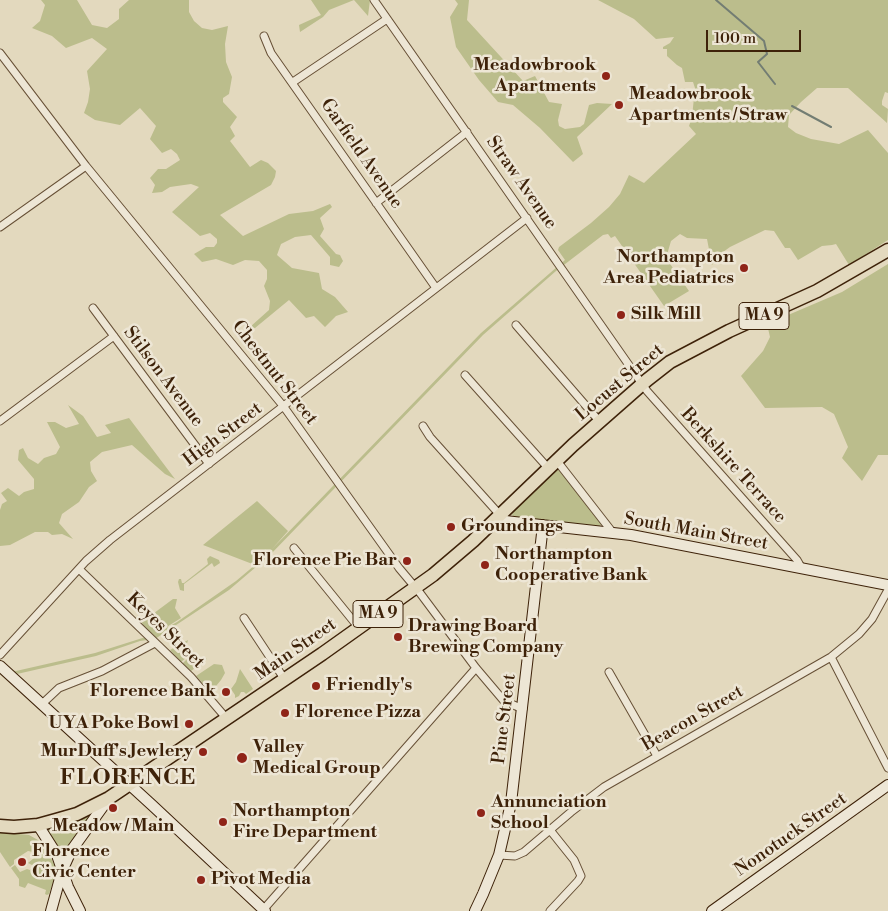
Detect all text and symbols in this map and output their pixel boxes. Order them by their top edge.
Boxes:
scale bar [708,20,803,52]
text: 100 m [714,29,756,48]
place label: Meadowbrook Apartments [473,55,596,98]
marker: Meadowbrook Apartments [600,70,612,82]
place label: Meadowbrook Apartments / Straw [629,84,787,126]
street label: Garfield Avenue [315,95,407,213]
marker: Meadowbrook Apartments / Straw [613,99,625,111]
street label: Straw Avenue [481,132,561,234]
place label: Northampton Area Pediatrics [603,247,734,290]
marker: Northampton Area Pediatrics [738,262,750,274]
road number: MA 9 [739,302,789,330]
place label: Silk Mill [631,304,701,326]
marker: Silk Mill [615,309,627,321]
street label: Chestnut Street [227,316,321,430]
street label: Stilson Avenue [118,323,208,431]
street label: Locust Street [572,340,668,426]
street label: High Street [179,398,267,472]
street label: Berkshire Terrace [676,404,790,528]
street label: South Main Street [622,509,770,555]
place label: Groundings [461,516,563,538]
marker: Groundings [445,521,457,533]
place label: Northampton Cooperative Bank [495,544,648,586]
place label: Florence Pie Bar [253,550,397,572]
marker: Florence Pie Bar [401,555,413,567]
marker: Northampton Cooperative Bank [479,559,491,571]
street label: Keyes Street [121,588,209,674]
road number: MA 9 [353,600,403,628]
street label: Main Street [251,614,341,686]
place label: Drawing Board Brewing Company [408,616,563,659]
marker: Drawing Board Brewing Company [392,631,404,643]
street label: Pine Street [489,673,521,765]
place label: Friendly's [326,675,412,697]
marker: Friendly's [310,680,322,692]
place label: Florence Bank [90,681,216,703]
street label: Beacon Street [639,681,747,757]
marker: Florence Bank [220,686,232,698]
place label: Florence Pizza [295,702,421,724]
marker: Florence Pizza [279,707,291,719]
place label: UYA Poke Bowl [49,713,179,735]
marker: UYA Poke Bowl [183,718,195,730]
place label: Valley Medical Group [253,737,381,780]
place label: MurDuff's Jewlery [41,741,193,763]
marker: MurDuff's Jewlery [197,746,209,758]
marker: Valley Medical Group [235,751,249,765]
district label: FLORENCE [59,766,197,792]
street label: Nonotuck Street [731,788,851,882]
place label: Annunciation School [491,792,607,834]
place label: Northampton Fire Department [233,801,377,844]
marker: Meadow / Main [107,802,119,814]
marker: Annunciation School [475,807,487,819]
place label: Meadow / Main [52,816,174,838]
marker: Northampton Fire Department [217,816,229,828]
place label: Florence Civic Center [32,841,136,884]
marker: Florence Civic Center [16,856,28,868]
place label: Pivot Media [211,869,311,891]
marker: Pivot Media [195,874,207,886]

